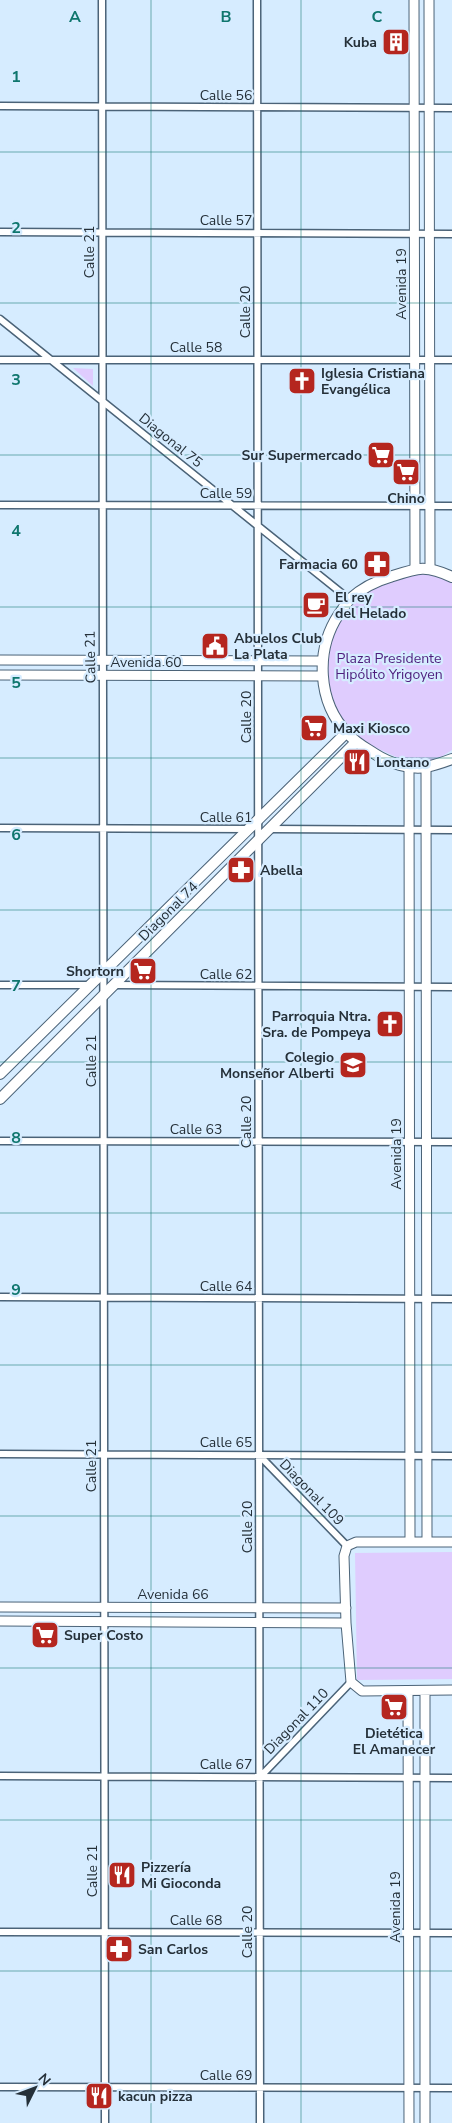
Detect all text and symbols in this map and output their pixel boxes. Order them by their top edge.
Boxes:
text: A [69,6,81,28]
text: B [220,6,232,28]
text: C [372,6,383,28]
building icon: Kuba [381,27,411,57]
place label: Kuba [344,33,377,52]
text: 1 [11,66,21,88]
street label: Calle 56 [200,86,252,105]
street label: Calle 57 [200,211,252,230]
text: 2 [11,217,21,239]
street label: Calle 21 [80,226,99,278]
street label: Avenida 19 [392,248,411,320]
street label: Calle 20 [236,286,255,338]
street label: Calle 58 [170,338,222,357]
place label: Iglesia Cristiana Evangélica [321,364,425,399]
church icon: Iglesia Cristiana Evangélica [287,366,317,396]
text: 3 [11,369,21,391]
street label: Diagonal 75 [135,409,207,472]
supermarket icon: Sur Supermercado [366,440,396,470]
place label: Sur Supermercado [241,446,362,465]
supermarket icon: Chino [391,457,421,487]
street label: Calle 59 [200,484,252,503]
place label: Chino [387,489,425,508]
text: 4 [11,520,21,542]
pharmacy icon: Farmacia 60 [362,549,392,579]
place label: Farmacia 60 [279,555,358,574]
place label: El rey del Helado [335,588,406,623]
cafe icon: El rey del Helado [301,590,331,620]
place label: Abuelos Club La Plata [234,629,322,664]
street label: Calle 21 [81,630,100,683]
public building icon: Abuelos Club La Plata [200,631,230,661]
park label: Plaza Presidente Hipólito Yrigoyen [335,649,443,684]
street label: Avenida 60 [110,653,182,672]
text: 5 [11,672,21,694]
street label: Calle 20 [237,691,256,743]
supermarket icon: Maxi Kiosco [299,713,329,743]
place label: Maxi Kiosco [333,719,410,738]
restaurant icon: Lontano [342,747,372,777]
place label: Lontano [376,753,429,772]
street label: Calle 61 [200,808,252,827]
text: 6 [11,824,21,846]
pharmacy icon: Abella [226,855,256,885]
place label: Abella [260,861,303,880]
street label: Diagonal 74 [134,877,202,945]
supermarket icon: Shortorn [128,956,158,986]
place label: Shortorn [66,962,124,981]
street label: Calle 62 [200,965,252,984]
text: 7 [11,975,21,997]
place label: Parroquia Ntra. Sra. de Pompeya [262,1007,371,1042]
church icon: Parroquia Ntra. Sra. de Pompeya [375,1009,405,1039]
street label: Calle 21 [82,1035,101,1087]
place label: Colegio Monseñor Alberti [220,1048,334,1083]
school or university icon: Colegio Monseñor Alberti [338,1050,368,1080]
street label: Calle 20 [237,1096,256,1148]
street label: Avenida 19 [387,1118,406,1190]
street label: Calle 63 [170,1120,222,1139]
text: 8 [11,1127,21,1149]
street label: Calle 64 [200,1277,252,1296]
text: 9 [11,1279,21,1301]
street label: Calle 65 [200,1433,252,1452]
street label: Calle 21 [82,1440,101,1492]
street label: Diagonal 109 [275,1455,348,1530]
street label: Calle 20 [238,1501,257,1553]
street label: Avenida 66 [137,1585,209,1604]
supermarket icon: Super Costo [30,1620,60,1650]
place label: Super Costo [64,1626,143,1645]
street label: Diagonal 110 [260,1684,333,1759]
supermarket icon: Dietética El Amanecer [379,1692,409,1722]
place label: Dietética El Amanecer [353,1724,436,1759]
street label: Calle 67 [200,1755,252,1774]
street label: Calle 21 [83,1845,102,1897]
place label: Pizzería Mi Gioconda [141,1858,221,1893]
restaurant icon: Pizzería Mi Gioconda [107,1860,137,1890]
street label: Avenida 19 [386,1871,405,1943]
street label: Calle 20 [238,1906,257,1958]
street label: Calle 68 [170,1911,222,1930]
pharmacy icon: San Carlos [104,1934,134,1964]
place label: San Carlos [138,1940,208,1959]
north arrow [10,2063,60,2113]
street label: Calle 69 [200,2066,252,2085]
text: N [34,2069,55,2090]
restaurant icon: kacun pizza [84,2081,114,2111]
place label: kacun pizza [118,2087,193,2106]

